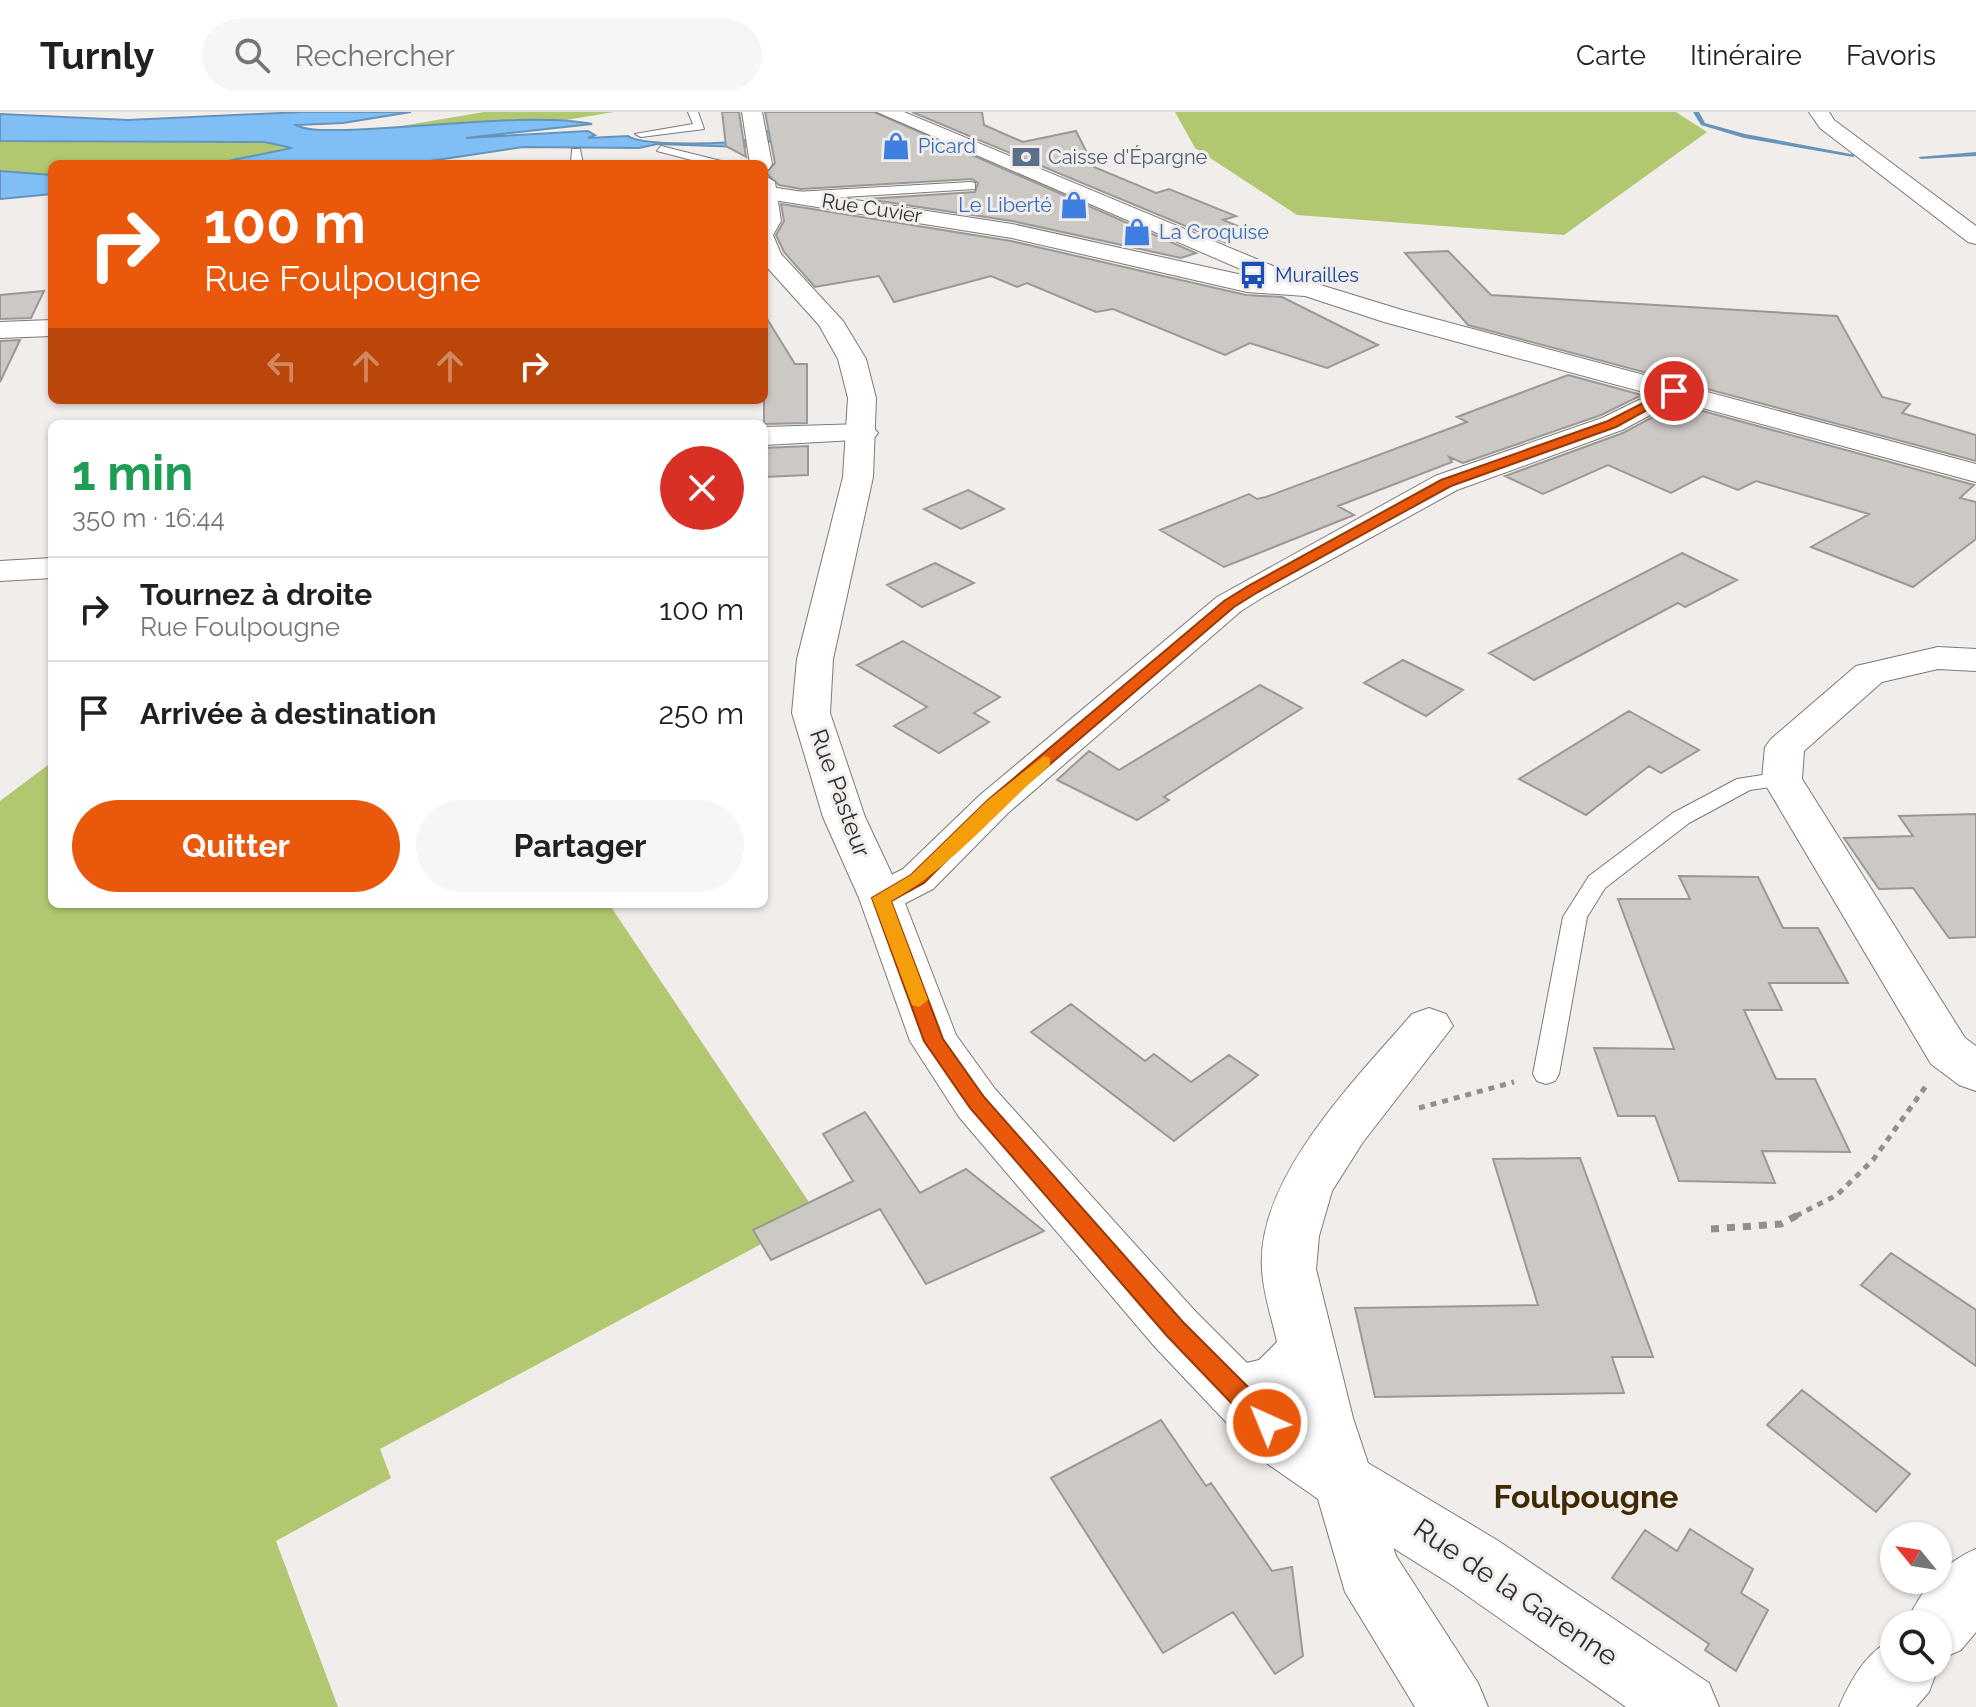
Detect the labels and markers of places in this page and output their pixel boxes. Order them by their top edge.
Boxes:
shop icon: Picard [881,131,911,161]
place label: Picard [918,134,976,158]
bank icon: Caisse d'Épargne [1011,142,1041,172]
place label: Caisse d'Épargne [1048,145,1208,169]
shop icon: Le Liberté [1059,190,1089,220]
place label: Le Liberté [958,193,1052,217]
shop icon: La Croquise [1122,217,1152,247]
place label: La Croquise [1159,220,1269,244]
bus stop icon: Murailles [1238,260,1268,290]
place label: Murailles [1275,263,1359,287]
pin [1640,357,1708,425]

